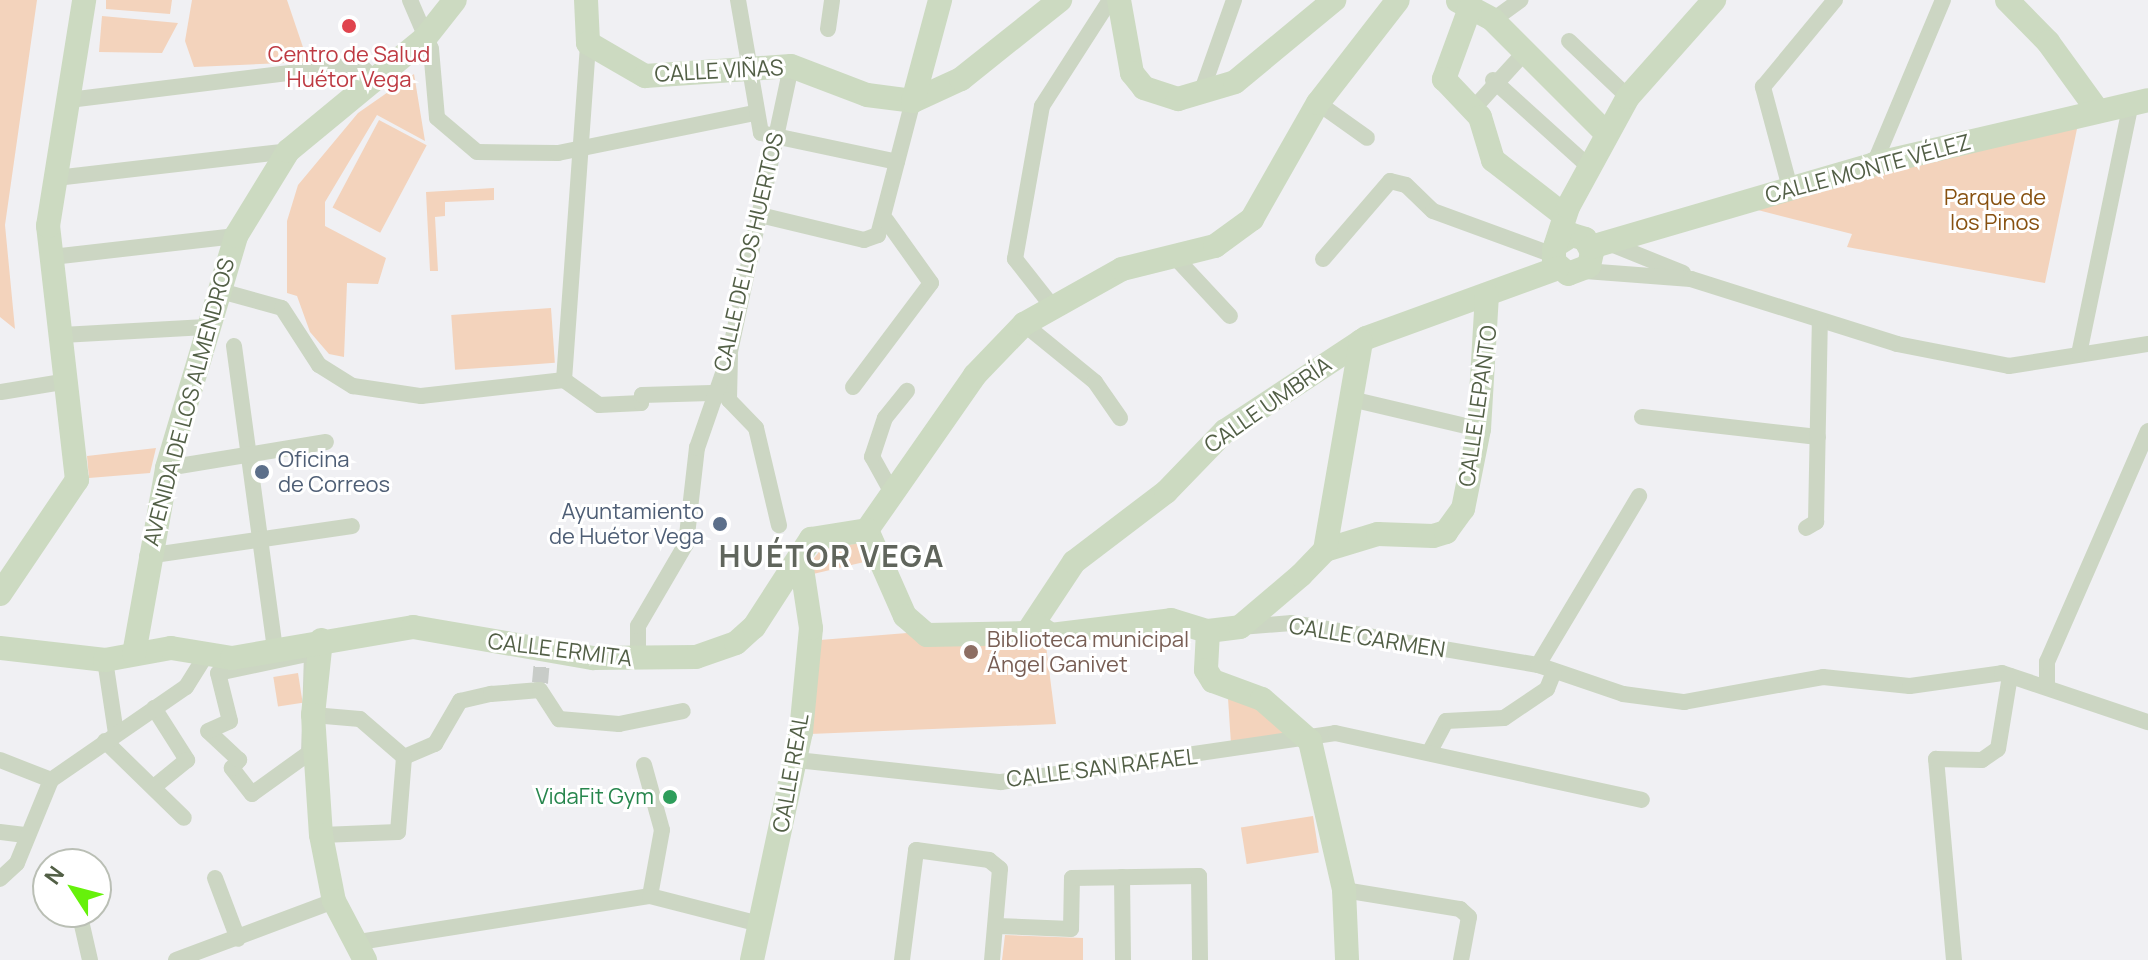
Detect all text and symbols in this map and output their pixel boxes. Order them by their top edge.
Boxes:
marker: Centro de Salud Huétor Vega [338,15,360,37]
place label: Centro de Salud Huétor Vega [268,41,430,92]
street label: CALLE VIÑAS [654,54,784,88]
street label: CALLE MONTE VÉLEZ [1763,129,1973,209]
street label: CALLE DE LOS HUERTOS [709,130,789,374]
park label: Parque de los Pinos [1944,184,2046,236]
street label: AVENIDA DE LOS ALMENDROS [138,255,240,549]
street label: CALLE LEPANTO [1454,324,1502,488]
street label: CALLE UMBRÍA [1199,351,1337,459]
place label: Oficina de Correos [278,446,390,498]
marker: Oficina de Correos [253,463,271,481]
place label: Ayuntamiento de Huétor Vega [549,498,704,550]
marker: Ayuntamiento de Huétor Vega [711,515,729,533]
district label: HUÉTOR VEGA [719,538,945,574]
street label: CALLE CARMEN [1287,613,1447,663]
place label: Biblioteca municipal Ángel Ganivet [987,626,1189,678]
street label: CALLE ERMITA [486,628,634,672]
marker: Biblioteca municipal Ángel Ganivet [962,643,980,661]
street label: CALLE REAL [768,712,814,834]
street label: CALLE SAN RAFAEL [1005,743,1199,793]
place label: VidaFit Gym [536,784,654,810]
marker: VidaFit Gym [661,788,679,806]
north arrow [32,848,112,928]
text: N [37,860,71,890]

